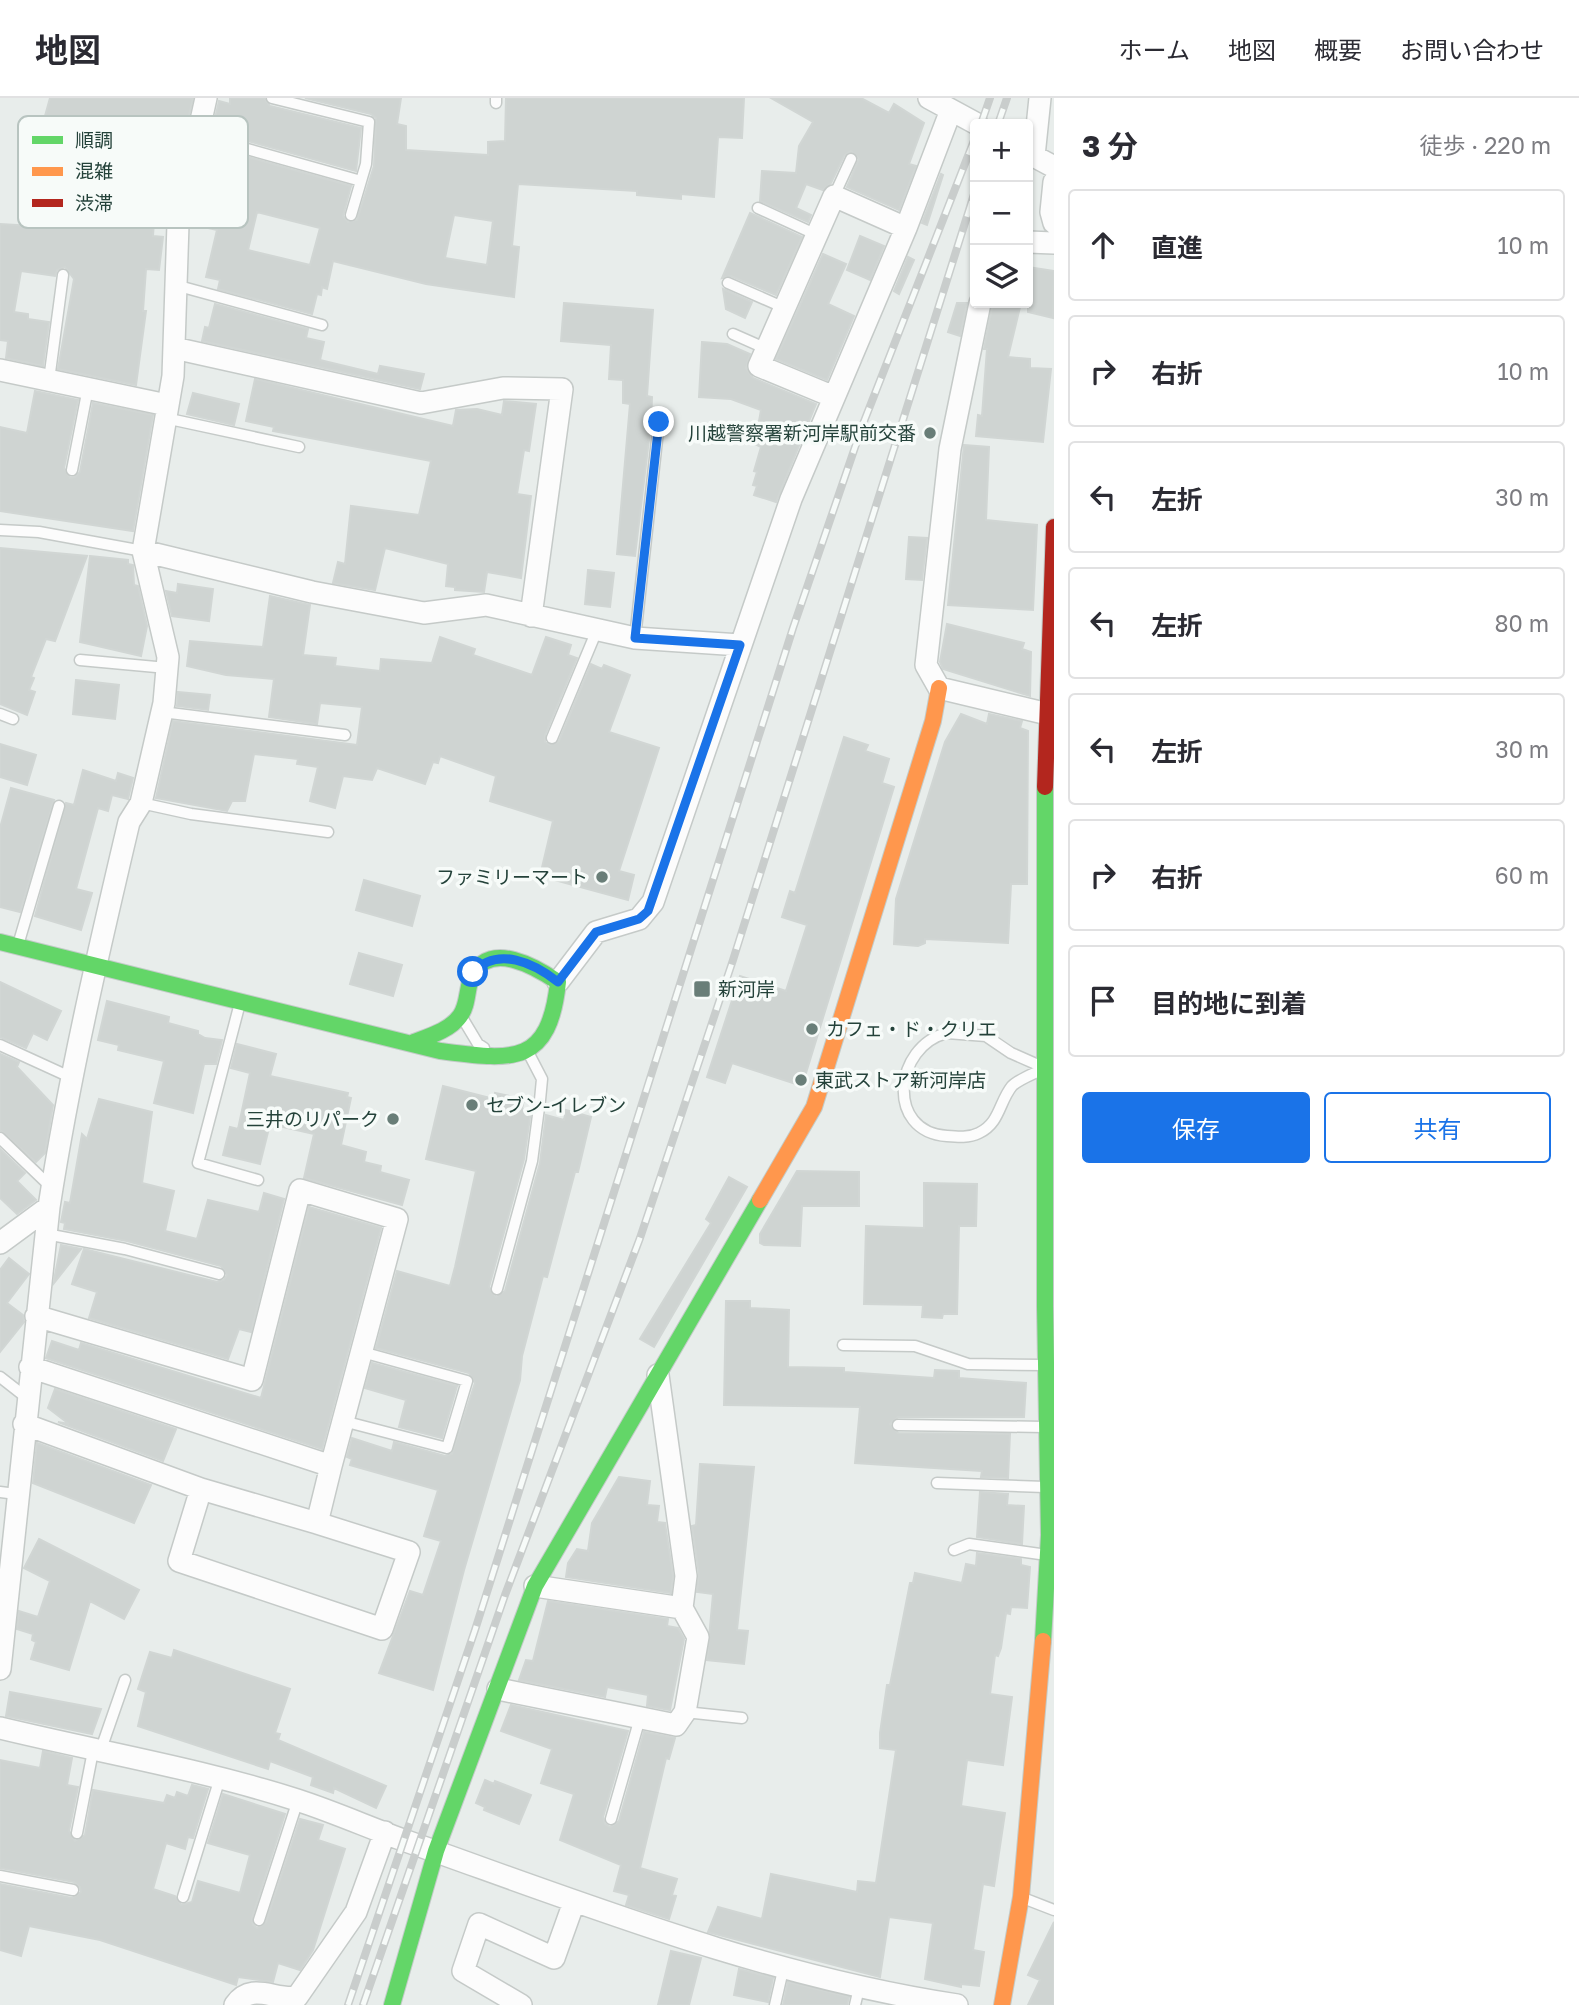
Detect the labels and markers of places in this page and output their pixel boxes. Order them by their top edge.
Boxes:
place label: 川越警察署新河岸駅前交番 [688,421,916,444]
marker: 川越警察署新河岸駅前交番 [922,425,938,441]
place label: ファミリーマート [436,865,588,888]
marker: ファミリーマート [594,869,610,885]
place label: 新河岸 [718,977,775,1000]
marker: 新河岸 [692,979,712,999]
place label: カフェ・ド・クリエ [826,1017,997,1040]
marker: カフェ・ド・クリエ [804,1021,820,1037]
place label: 東武ストア新河岸店 [815,1068,986,1091]
marker: 東武ストア新河岸店 [793,1072,809,1088]
place label: セブン-イレブン [486,1093,626,1116]
marker: セブン-イレブン [464,1097,480,1113]
place label: 三井のリパーク [246,1107,379,1130]
marker: 三井のリパーク [385,1111,401,1127]

